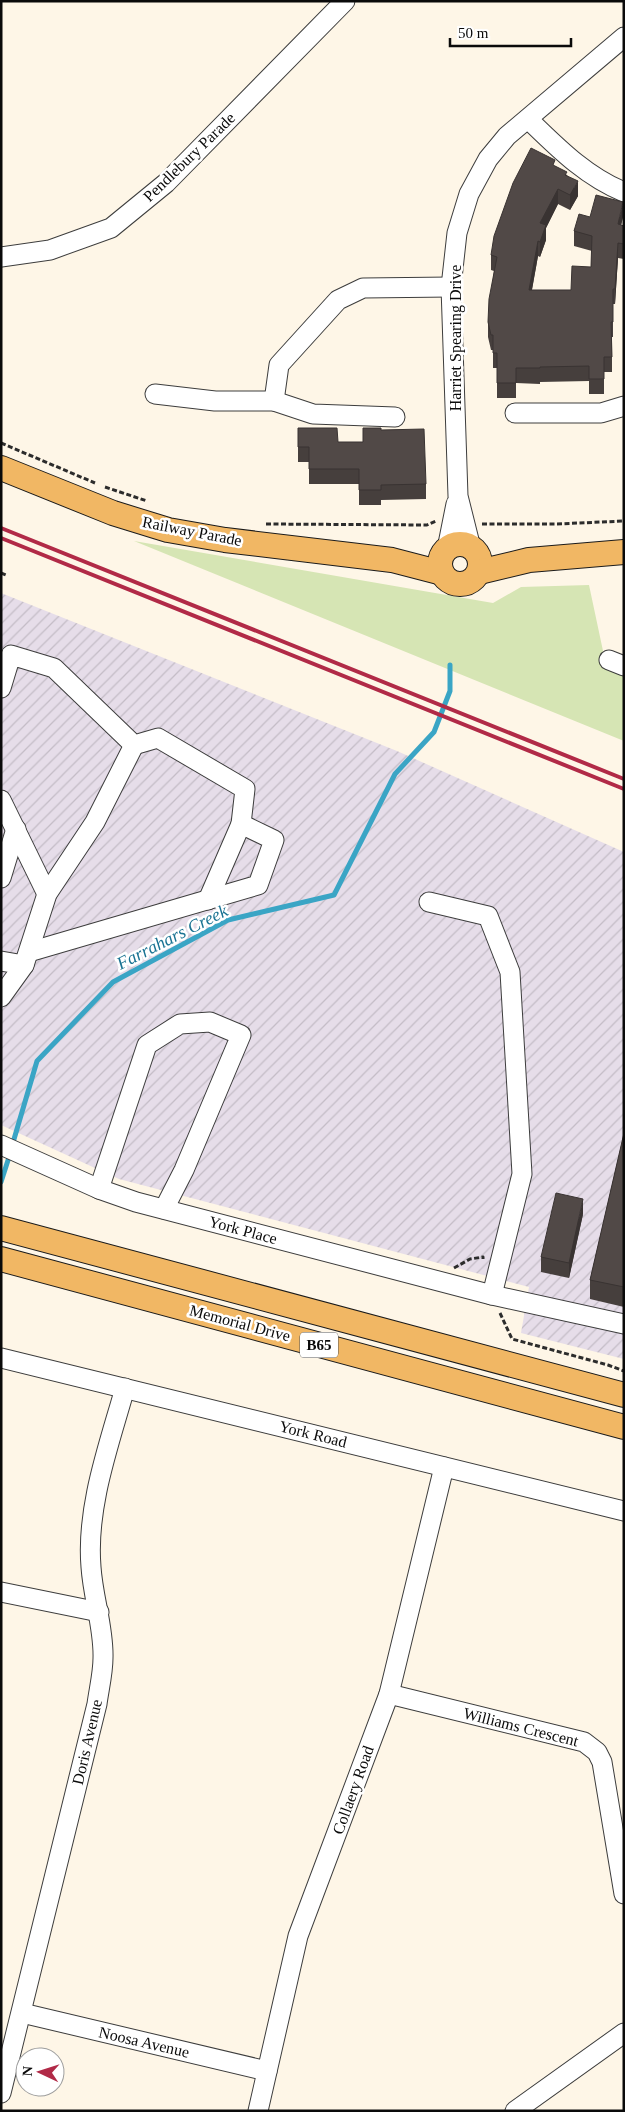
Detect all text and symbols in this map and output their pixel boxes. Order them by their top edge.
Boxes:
scale bar [450,15,571,47]
text: 50 m [458,25,489,41]
street label: Pendlebury Parade [140,109,239,206]
street label: Harriet Spearing Drive [447,265,465,411]
street label: Railway Parade [141,513,243,550]
water label: Farrahars Creek [112,900,232,974]
street label: York Place [207,1213,279,1247]
street label: Memorial Drive [188,1301,292,1345]
road number: B65 [300,1332,338,1358]
street label: York Road [277,1417,349,1451]
street label: Doris Avenue [69,1698,105,1786]
street label: Williams Crescent [462,1704,581,1750]
street label: Collaery Road [329,1743,378,1837]
street label: Noosa Avenue [97,2023,191,2061]
north arrow [15,2047,65,2097]
text: N [20,2066,35,2077]

